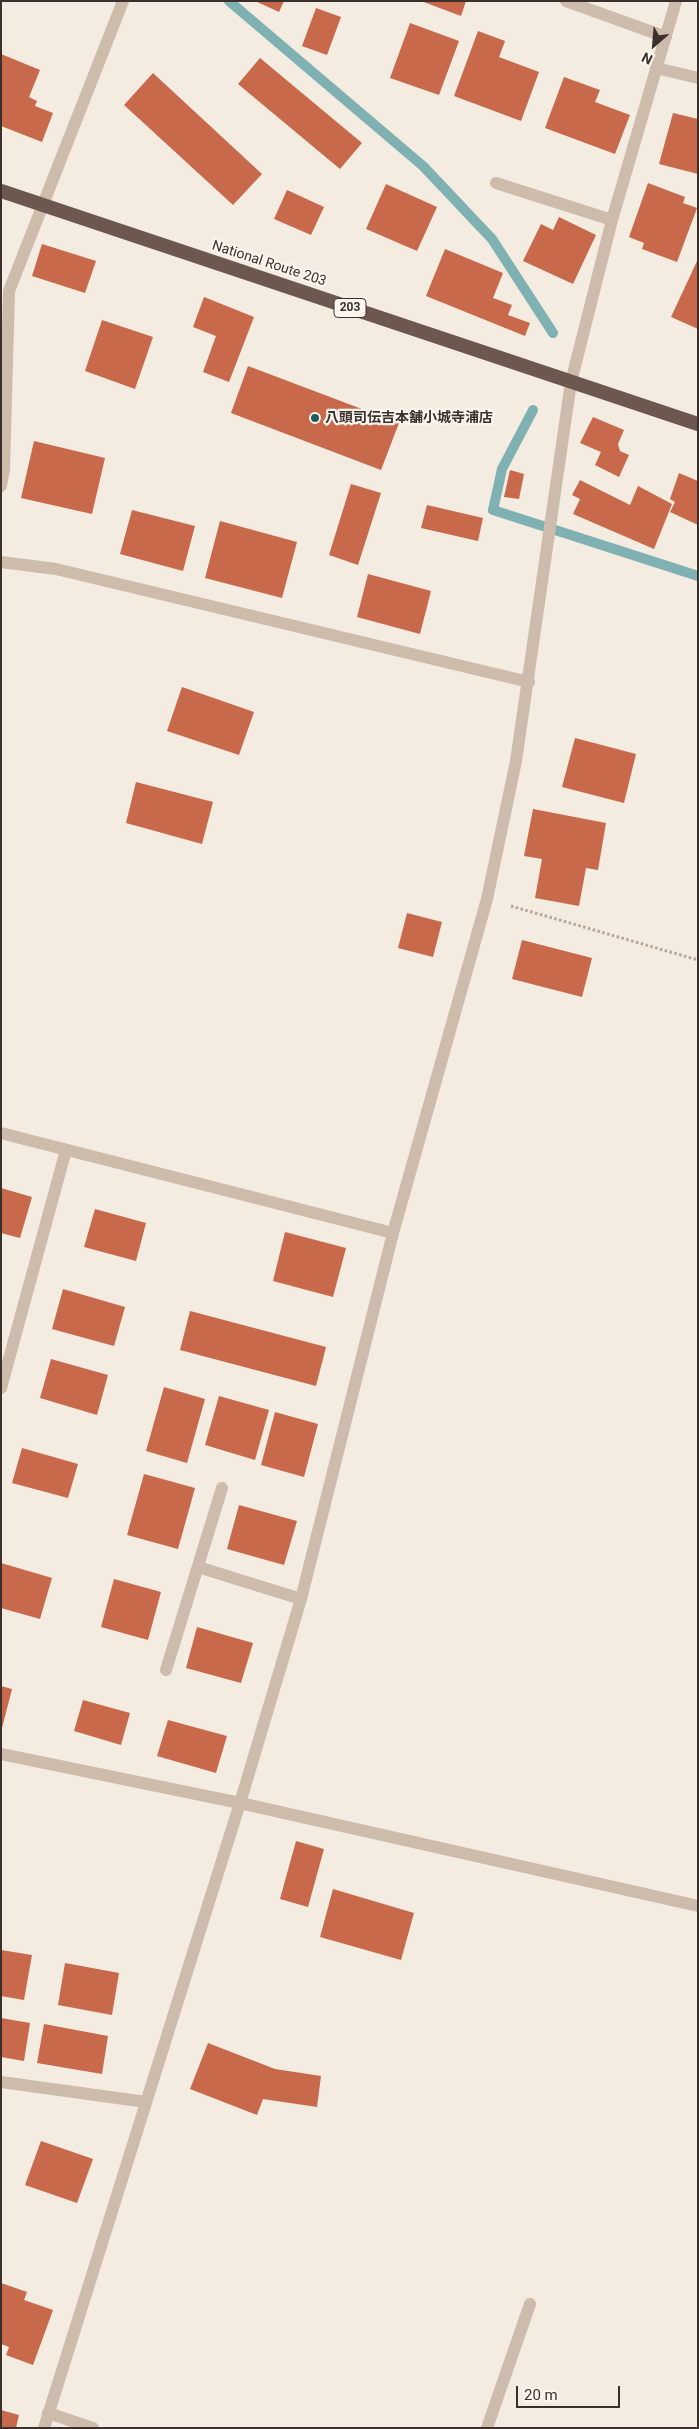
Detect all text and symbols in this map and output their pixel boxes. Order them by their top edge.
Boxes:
north arrow [629,20,679,70]
text: N [639,49,655,68]
street label: National Route 203 [210,238,328,290]
road number: 203 [334,298,366,318]
place label: 八頭司伝吉本舗小城寺浦店 [325,410,493,426]
marker: 八頭司伝吉本舗小城寺浦店 [309,412,321,424]
scale bar [519,2376,623,2408]
text: 20 m [524,2386,558,2404]

